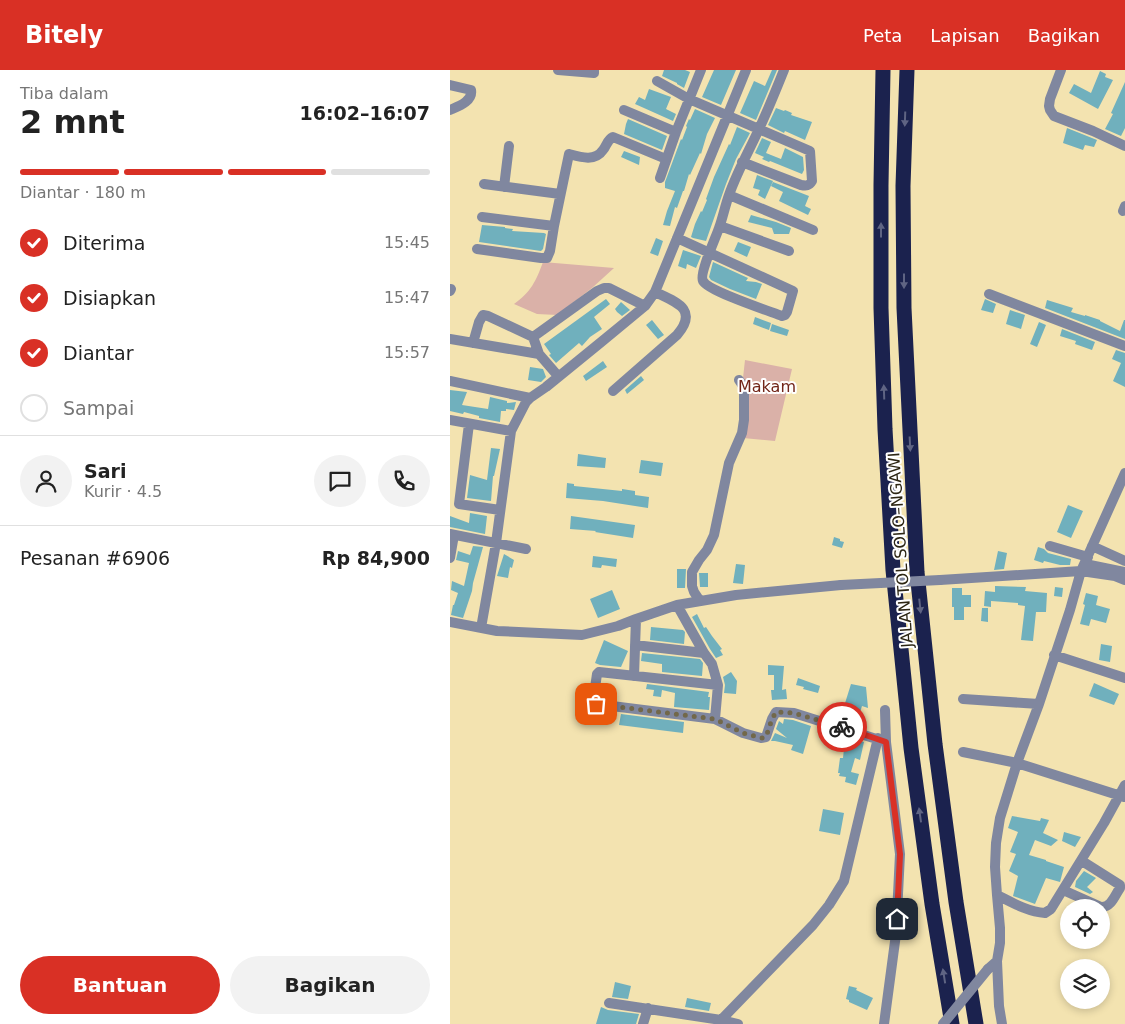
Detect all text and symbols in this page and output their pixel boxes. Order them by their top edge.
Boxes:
text: Bitely [25,21,103,49]
text: Peta [863,25,902,46]
text: Lapisan [930,25,1000,46]
text: Bagikan [1028,25,1100,46]
text: Tiba dalam [20,84,109,103]
text: 16:02–16:07 [300,102,430,124]
text: 2 mnt [20,103,125,141]
one-way arrow [901,111,909,127]
text: Diantar · 180 m [20,183,146,202]
one-way arrow [877,221,885,237]
icon: check [20,229,48,257]
text: Diterima [63,232,145,254]
text: 15:45 [384,233,430,252]
one-way arrow [900,273,908,289]
icon: check [20,284,48,312]
text: Disiapkan [63,287,156,309]
text: 15:47 [384,288,430,307]
icon: check [20,339,48,367]
text: Diantar [63,342,134,364]
text: 15:57 [384,343,430,362]
park label: Makam [738,377,796,396]
one-way arrow [880,384,888,400]
text: Sampai [63,397,134,419]
one-way arrow [906,436,914,452]
street label: JALAN TOL SOLO–NGAWI [884,452,917,649]
button: person [20,455,72,507]
button: chat [314,455,366,507]
button: phone [378,455,430,507]
text: Sari [84,460,126,482]
text: Kurir · 4.5 [84,482,162,501]
text: Pesanan #6906 [20,547,170,569]
text: Rp 84,900 [322,547,430,569]
one-way arrow [916,598,924,614]
pin [575,683,617,725]
icon: bag [582,690,610,718]
courier [817,702,867,752]
icon: bike [828,713,856,741]
one-way arrow [916,807,924,823]
pin [876,898,918,940]
map controls [1060,899,1110,1009]
button: locate [1060,899,1110,949]
icon: home [883,905,911,933]
button: Bantuan [20,956,220,1014]
button: Bagikan [230,956,430,1014]
button: layers [1060,959,1110,1009]
one-way arrow [940,968,948,984]

